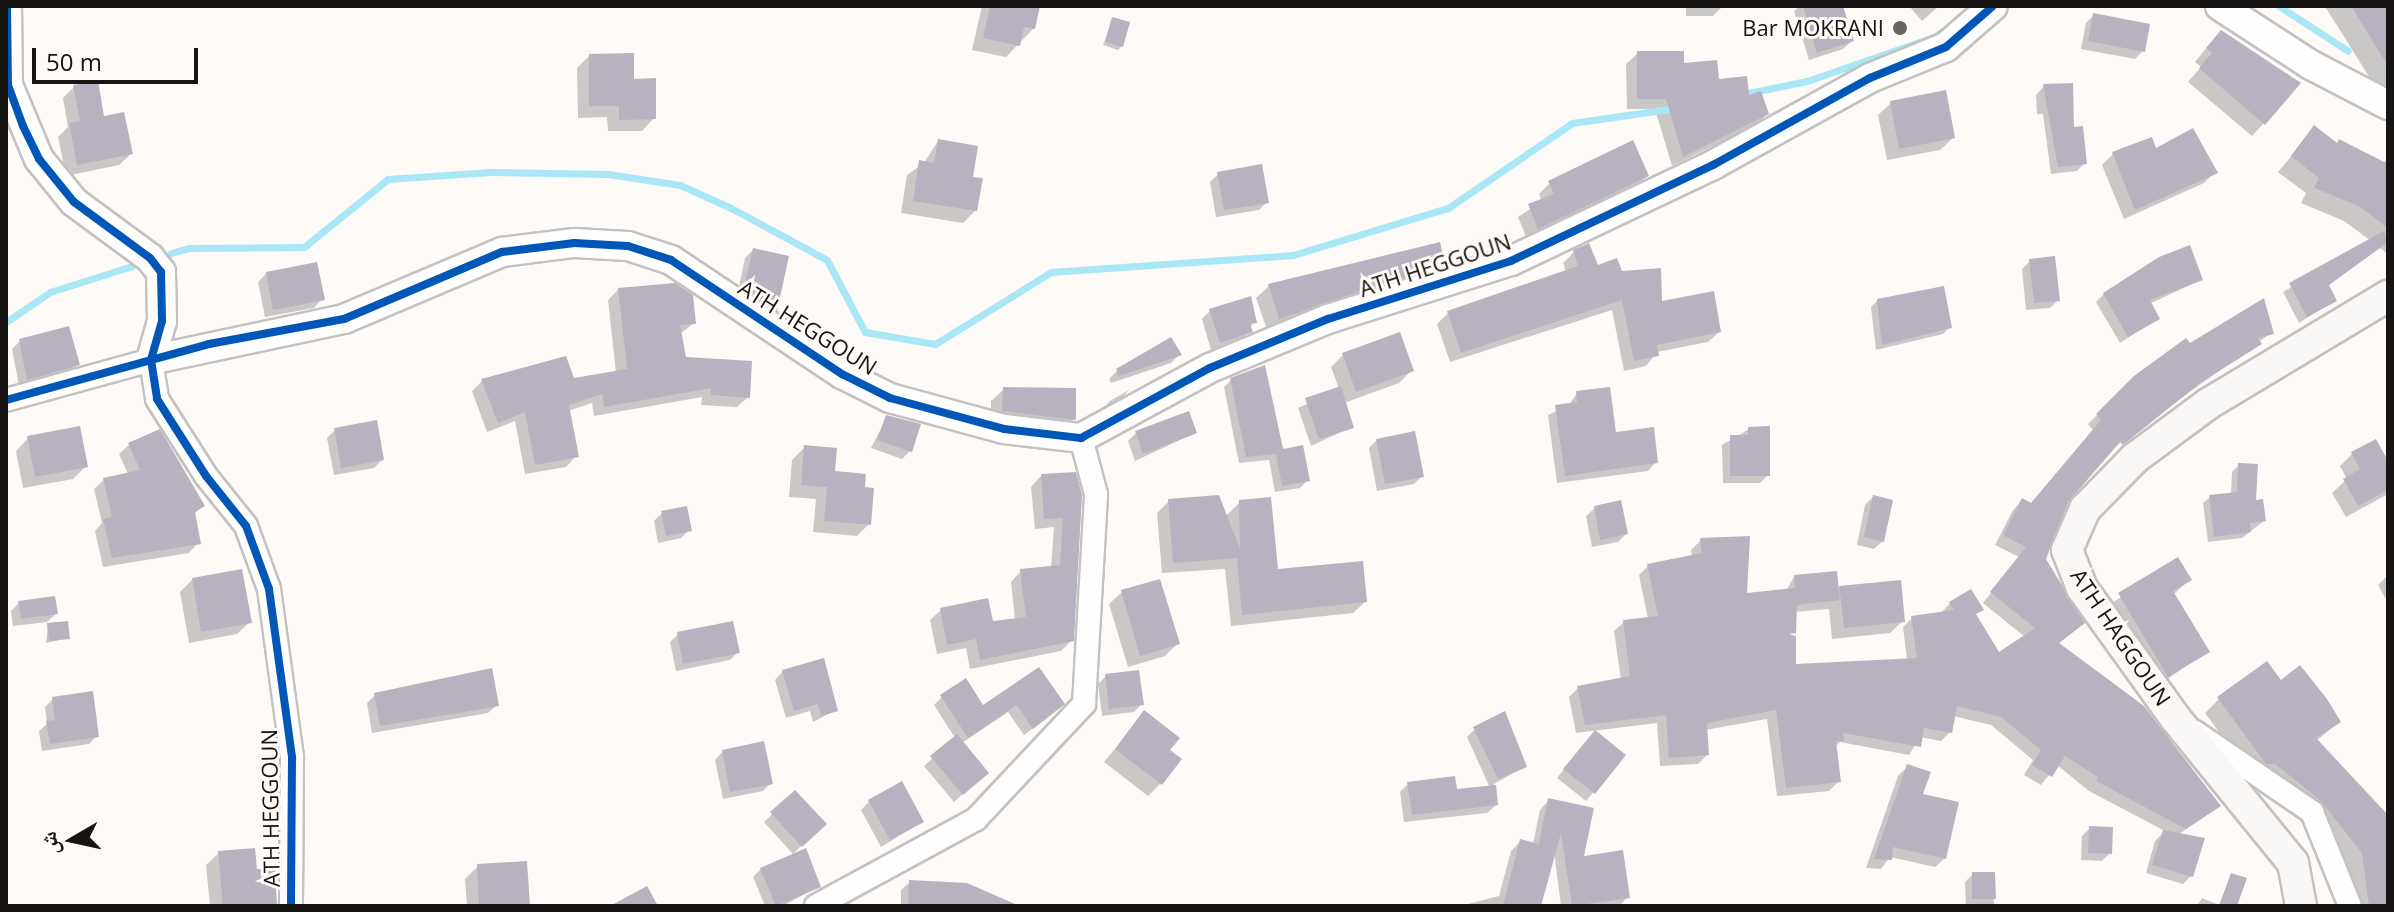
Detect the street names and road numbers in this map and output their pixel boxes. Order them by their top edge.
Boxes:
street label: ATH HEGGOUN [1356,228,1514,302]
street label: ATH HEGGOUN [734,274,882,380]
street label: ATH HAGGOUN [2065,563,2177,711]
street label: ATH HEGGOUN [255,729,285,887]

